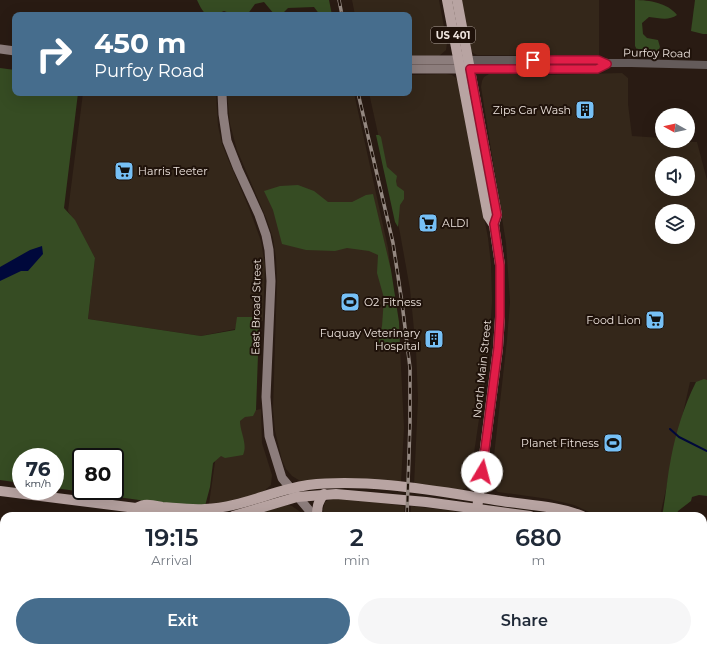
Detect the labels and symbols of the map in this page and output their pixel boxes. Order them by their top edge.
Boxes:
road number: US 401 [431,27,475,43]
pin [516,43,550,77]
street label: Purfoy Road [623,45,691,61]
building icon: Zips Car Wash [574,99,596,121]
place label: Zips Car Wash [493,103,571,117]
north arrow [655,108,695,148]
supermarket icon: Harris Teeter [113,160,135,182]
place label: Harris Teeter [138,164,208,178]
supermarket icon: ALDI [417,212,439,234]
place label: ALDI [442,216,469,230]
street label: East Broad Street [248,258,264,355]
sports icon: O2 Fitness [339,291,361,313]
place label: O2 Fitness [364,295,422,309]
supermarket icon: Food Lion [644,309,666,331]
place label: Food Lion [586,313,641,327]
street label: North Main Street [470,319,494,419]
place label: Fuquay Veterinary Hospital [320,326,420,353]
building icon: Fuquay Veterinary Hospital [423,328,445,350]
sports icon: Planet Fitness [602,432,624,454]
place label: Planet Fitness [521,436,600,450]
speed limit sign: 80 [72,448,124,500]
position arrow [461,451,503,493]

